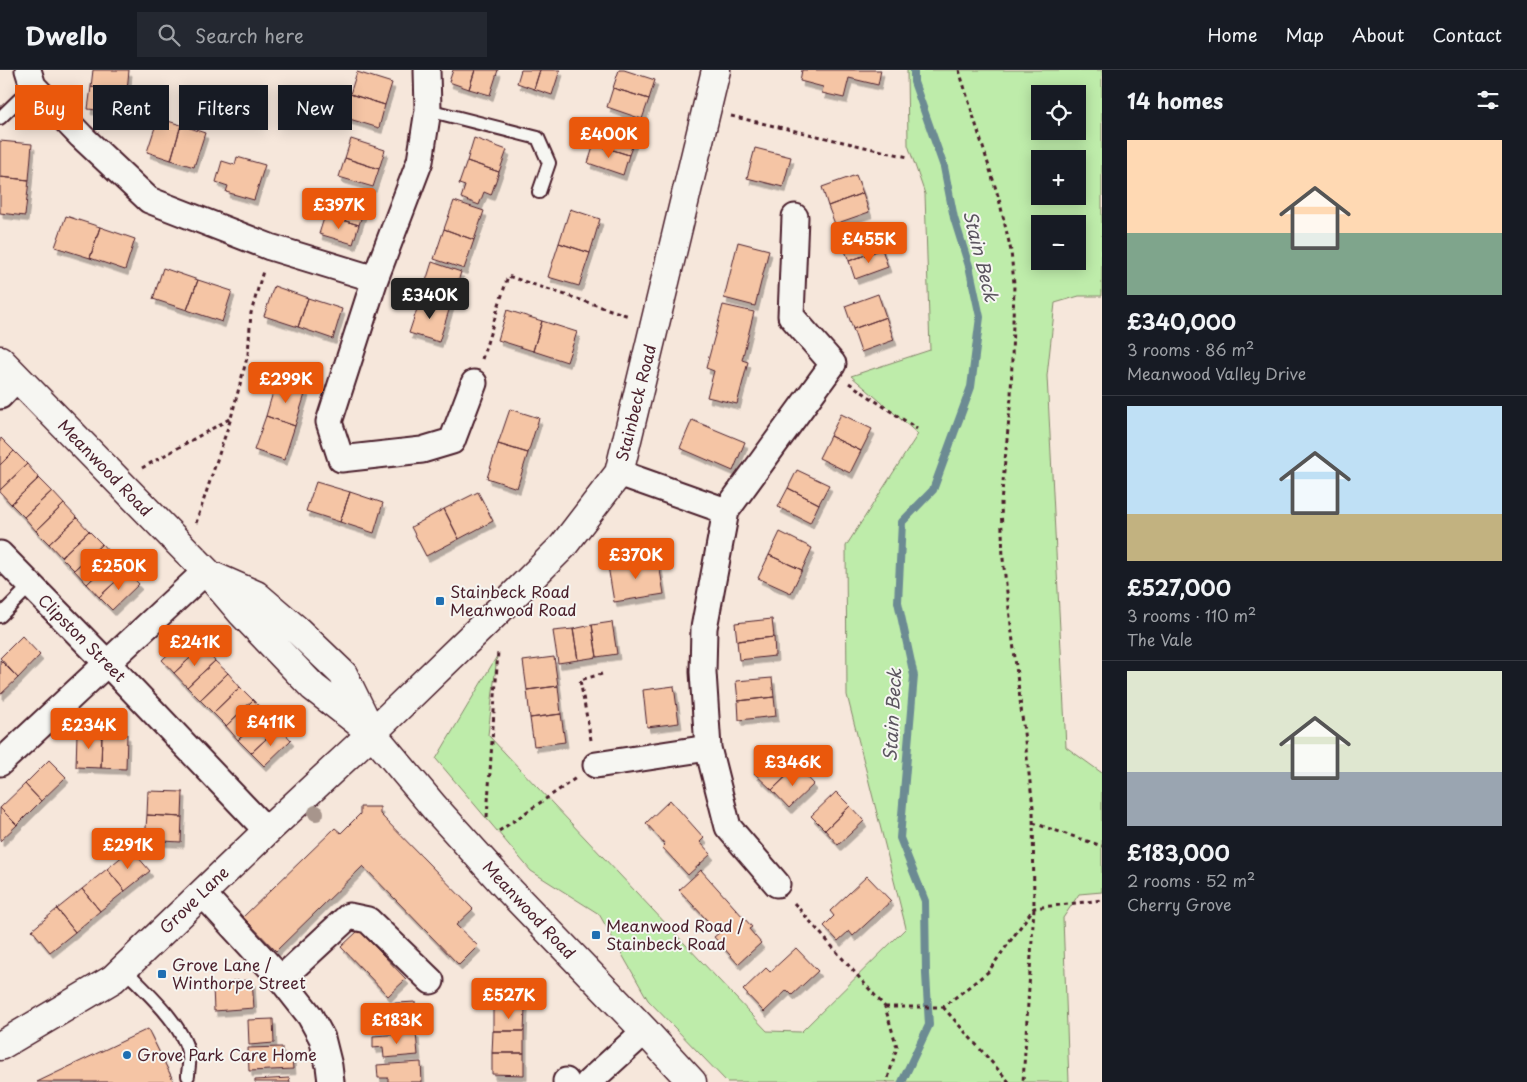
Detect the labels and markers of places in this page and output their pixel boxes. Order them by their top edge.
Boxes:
pin: £400K [574,116,644,159]
pin: £397K [304,188,374,230]
pin: £455K [834,222,904,264]
pin: £340K [395,278,465,320]
pin: £299K [251,362,321,404]
pin: £370K [601,538,671,580]
pin: £250K [84,548,154,591]
place label: Stainbeck Road Meanwood Road [450,579,577,621]
marker: Stainbeck Road Meanwood Road [434,595,446,607]
pin: £241K [160,624,230,667]
pin: £411K [236,704,306,747]
pin: £234K [54,708,124,750]
pin: £346K [758,744,828,787]
pin: £291K [93,828,163,870]
place label: Meanwood Road / Stainbeck Road [606,913,744,955]
marker: Meanwood Road / Stainbeck Road [590,929,602,941]
place label: Grove Lane / Winthorpe Street [172,952,306,994]
marker: Grove Lane / Winthorpe Street [156,968,168,980]
pin: £527K [474,978,544,1020]
pin: £183K [362,1002,432,1045]
place label: Grove Park Care Home [137,1042,317,1066]
marker: Grove Park Care Home [121,1049,133,1061]

